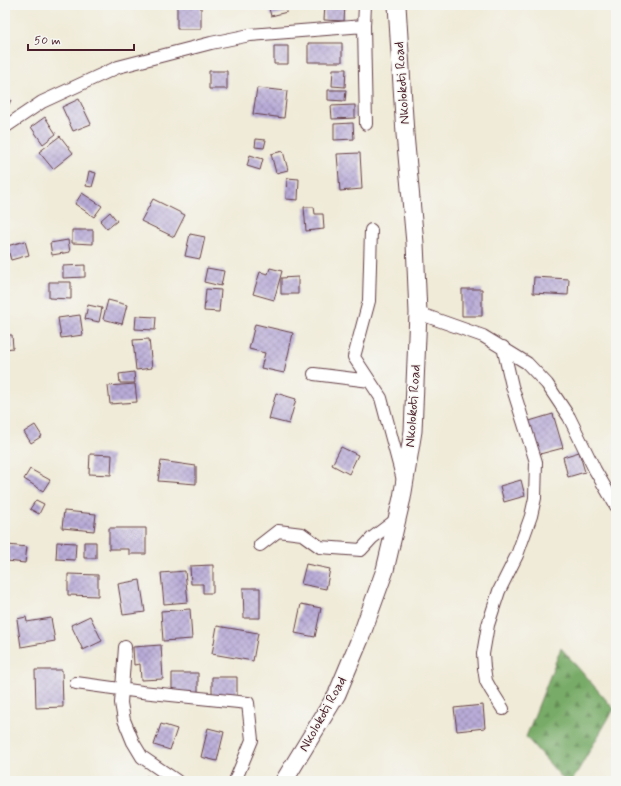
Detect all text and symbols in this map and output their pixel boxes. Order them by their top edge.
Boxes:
scale bar [28,26,134,52]
text: 50 m [34,33,61,49]
street label: Nkolokoti Road [390,41,414,125]
street label: Nkolokoti Road [401,364,425,448]
street label: Nkolokoti Road [295,673,351,755]

